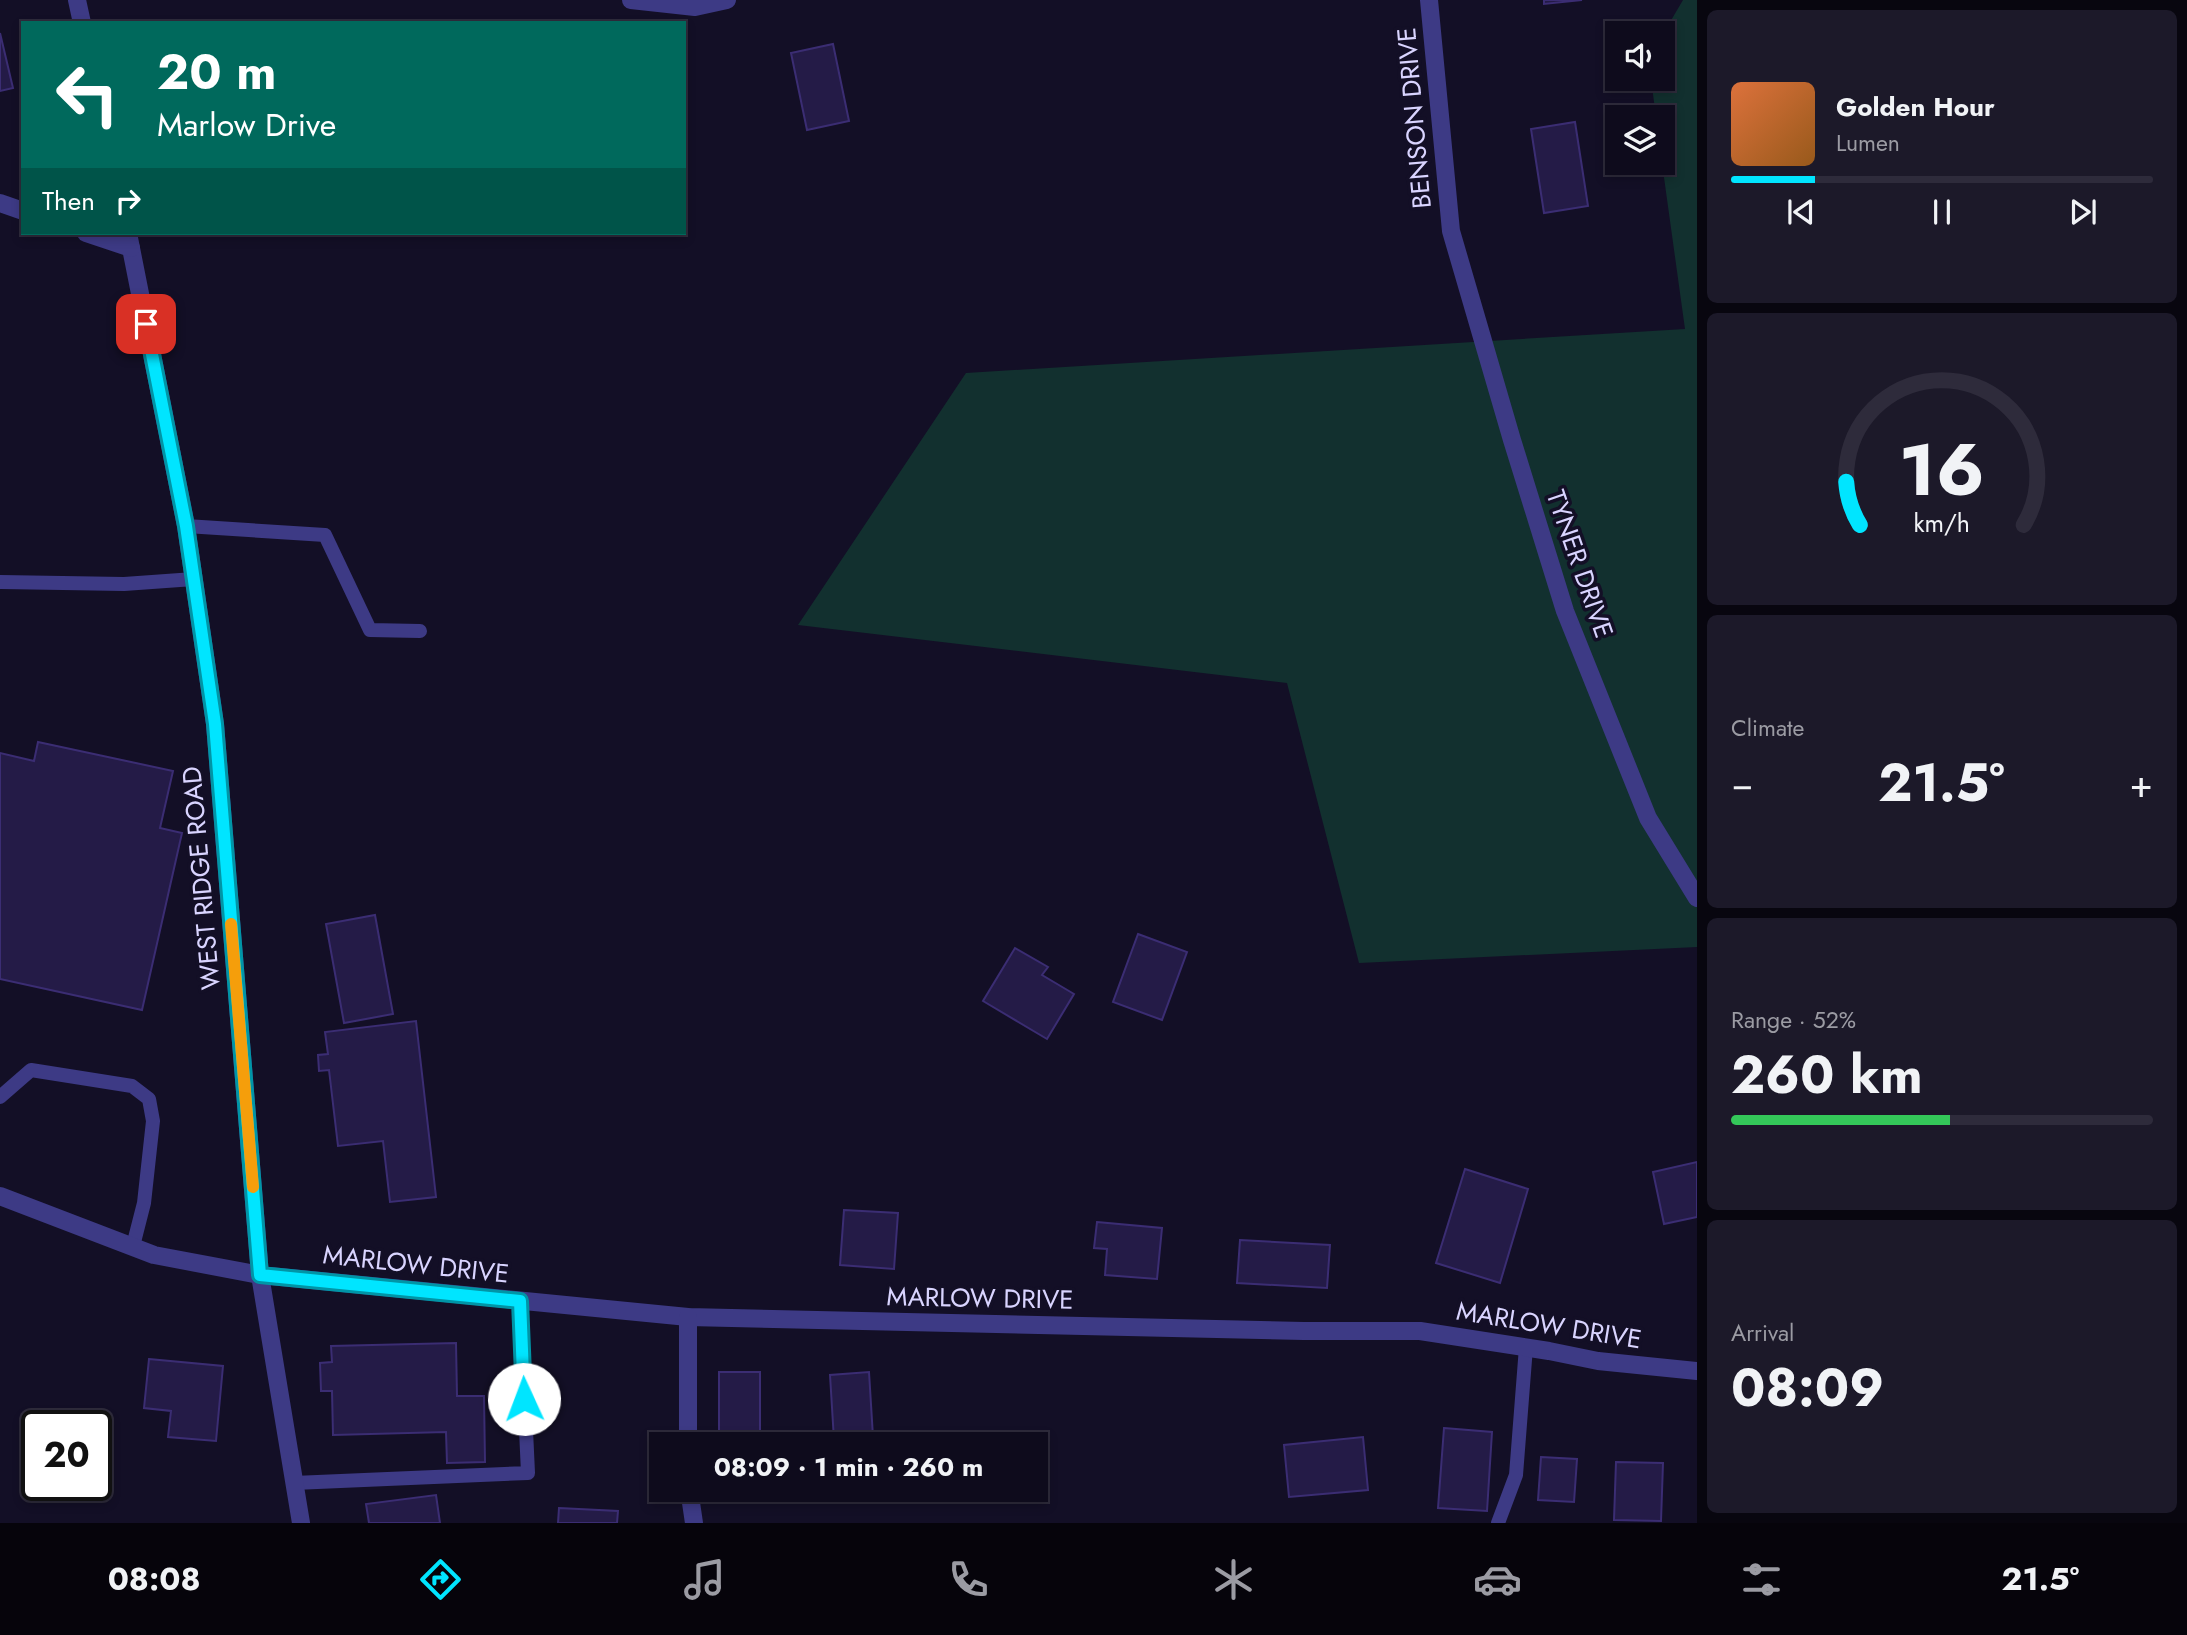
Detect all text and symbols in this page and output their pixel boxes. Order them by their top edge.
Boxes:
map controls [1605,21,1675,175]
button: sound [1605,21,1675,91]
street label: BENSON DRIVE [1387,26,1441,210]
text: 20 m [157,37,276,107]
icon: left [42,49,133,140]
text: Golden Hour [1836,88,1995,126]
text: Marlow Drive [157,102,336,148]
button: layers [1605,105,1675,175]
text: Lumen [1836,126,1900,160]
text: Then [42,182,95,220]
icon: right [109,182,147,220]
icon: previous [1782,193,1820,231]
icon: pause [1923,193,1961,231]
icon: next [2064,193,2102,231]
pin [116,294,176,354]
icon: arrive [127,305,165,343]
text: 16 [1899,417,1985,522]
street label: TYNER DRIVE [1537,485,1623,643]
text: km/h [1914,505,1970,541]
text: Climate [1731,711,1804,745]
text: 21.5° [1878,745,2005,821]
text: − [1731,756,1753,811]
text: + [2130,756,2153,811]
street label: WEST RIDGE ROAD [172,765,230,991]
text: Range · 52% [1731,1003,1856,1037]
text: 260 km [1731,1037,1923,1113]
street label: MARLOW DRIVE [321,1235,511,1293]
street label: MARLOW DRIVE [886,1277,1074,1319]
street label: MARLOW DRIVE [1454,1292,1644,1358]
text: Arrival [1731,1316,1794,1350]
text: 08:09 [1731,1350,1884,1426]
position arrow [487,1362,561,1436]
speed limit sign: 20 [21,1410,112,1501]
text: 08:09 · 1 min · 260 m [714,1448,983,1486]
icon: directions [416,1555,465,1604]
icon: music [680,1555,729,1604]
icon: phone [944,1555,993,1604]
icon: climate [1209,1555,1258,1604]
icon: car [1473,1555,1522,1604]
icon: filters [1737,1555,1786,1604]
text: 08:08 [108,1556,200,1602]
text: 21.5° [2002,1556,2079,1602]

